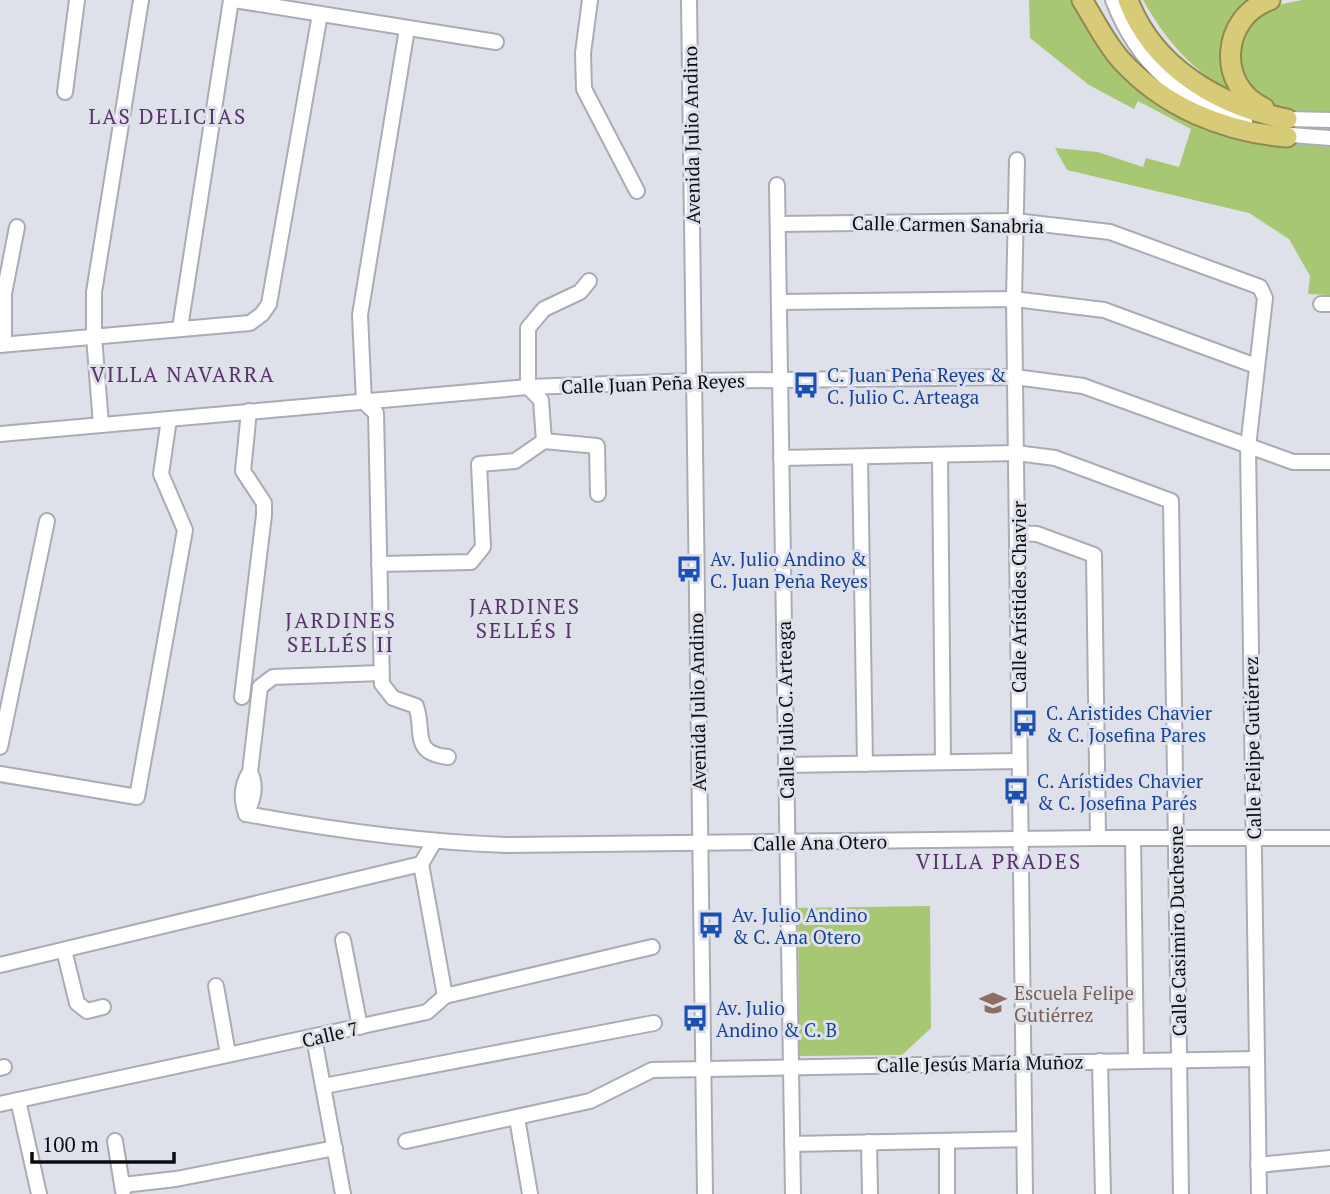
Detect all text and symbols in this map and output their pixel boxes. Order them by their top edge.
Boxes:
street label: Avenida Julio Andino [677,46,705,224]
district label: LAS DELICIAS [89,102,247,130]
street label: Calle Carmen Sanabria [852,210,1045,238]
district label: VILLA NAVARRA [90,360,276,388]
place label: C. Juan Peña Reyes & C. Julio C. Arteaga [827,362,1006,409]
street label: Calle Juan Peña Reyes [561,367,745,399]
bus stop icon: C. Juan Peña Reyes & C. Julio C. Arteaga [791,370,821,400]
street label: Calle Arístides Chavier [1006,500,1031,693]
place label: Av. Julio Andino & C. Juan Peña Reyes [710,546,868,593]
bus stop icon: Av. Julio Andino & C. Juan Peña Reyes [674,554,704,584]
district label: JARDINES SELLÉS I [469,592,581,644]
district label: JARDINES SELLÉS II [285,606,397,658]
street label: Avenida Julio Andino [683,613,711,791]
street label: Calle Julio C. Arteaga [771,620,799,799]
street label: Calle Felipe Gutiérrez [1238,656,1266,840]
place label: C. Aristides Chavier & C. Josefina Pares [1046,700,1213,747]
bus stop icon: C. Aristides Chavier & C. Josefina Pares [1010,708,1040,738]
place label: C. Arístides Chavier & C. Josefina Parés [1037,768,1204,815]
bus stop icon: C. Arístides Chavier & C. Josefina Parés [1001,776,1031,806]
street label: Calle Casimiro Duchesne [1163,825,1191,1037]
street label: Calle Ana Otero [753,828,887,856]
district label: VILLA PRADES [916,847,1082,875]
place label: Av. Julio Andino & C. Ana Otero [732,902,868,949]
bus stop icon: Av. Julio Andino & C. Ana Otero [696,910,726,940]
place label: Escuela Felipe Gutiérrez [1014,980,1134,1027]
school or university icon: Escuela Felipe Gutiérrez [978,988,1008,1018]
place label: Av. Julio Andino & C. B [716,995,837,1042]
bus stop icon: Av. Julio Andino & C. B [680,1003,710,1033]
street label: Calle 7 [299,1015,361,1053]
street label: Calle Jesús María Muñoz [876,1049,1084,1077]
scale bar [32,1120,173,1164]
text: 100 m [42,1130,99,1158]

